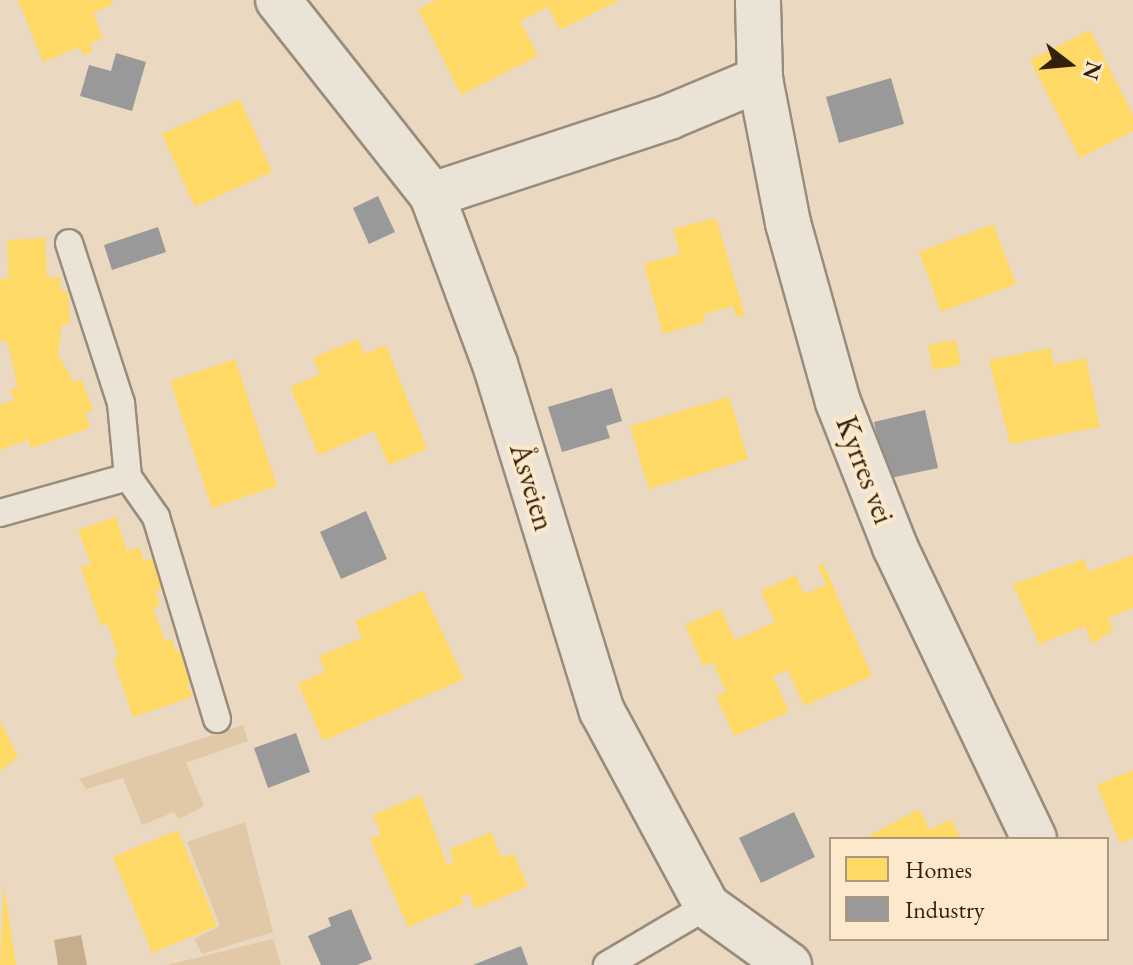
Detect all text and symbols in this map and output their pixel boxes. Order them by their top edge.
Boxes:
north arrow [1029,24,1109,104]
text: N [1076,58,1109,83]
street label: Kyrres vei [828,411,902,529]
street label: Åsveien [502,439,562,535]
legend [829,837,1109,941]
text: Homes [905,854,972,885]
text: Industry [905,894,984,925]

